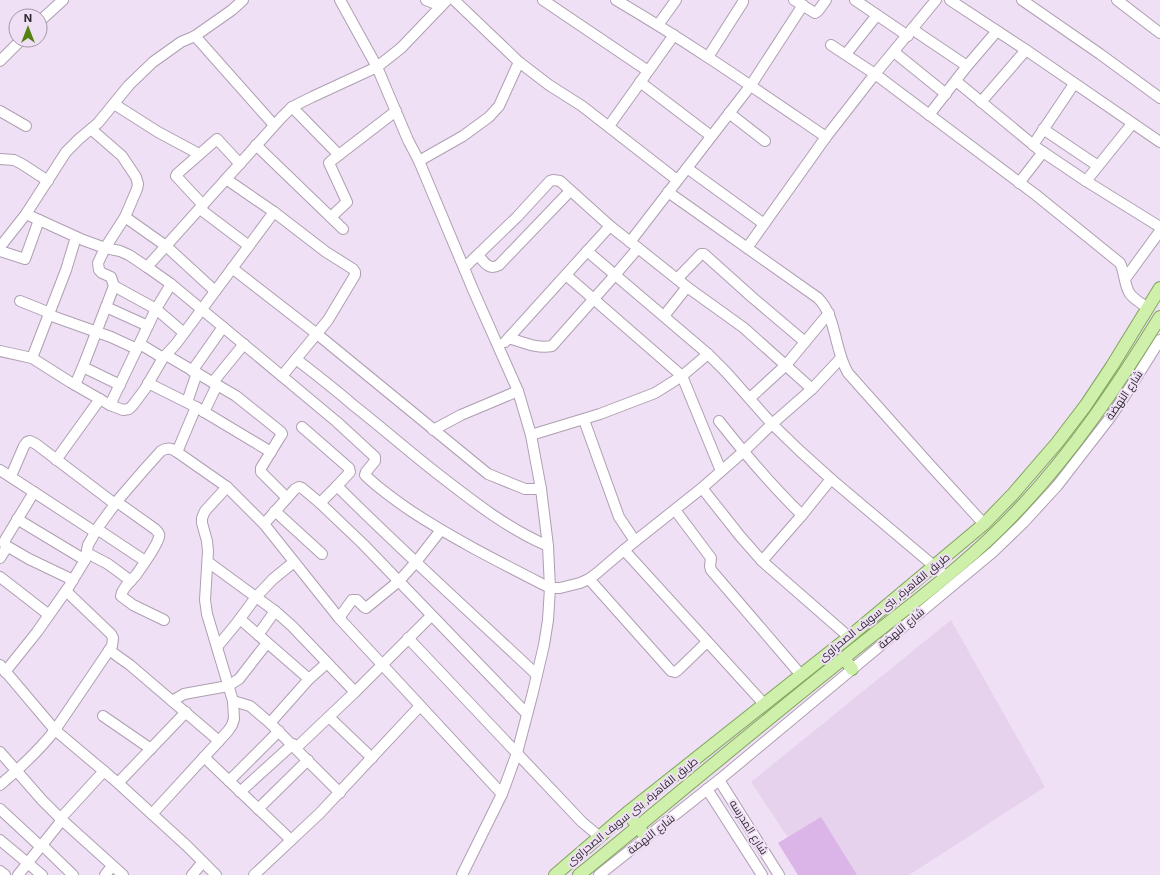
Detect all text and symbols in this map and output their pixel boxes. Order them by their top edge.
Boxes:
north arrow [8,8,48,48]
text: N [24,11,32,25]
street label: شارع النهضة [1102,368,1146,423]
street label: طريق القاهرة, بنى سويف الصحراوى [816,550,952,664]
street label: شارع النهضة [875,604,928,652]
street label: طريق القاهرة, بنى سويف الصحراوى [564,754,700,868]
street label: شارع المدرسه [726,797,771,858]
street label: شارع النهضة [624,811,678,858]

